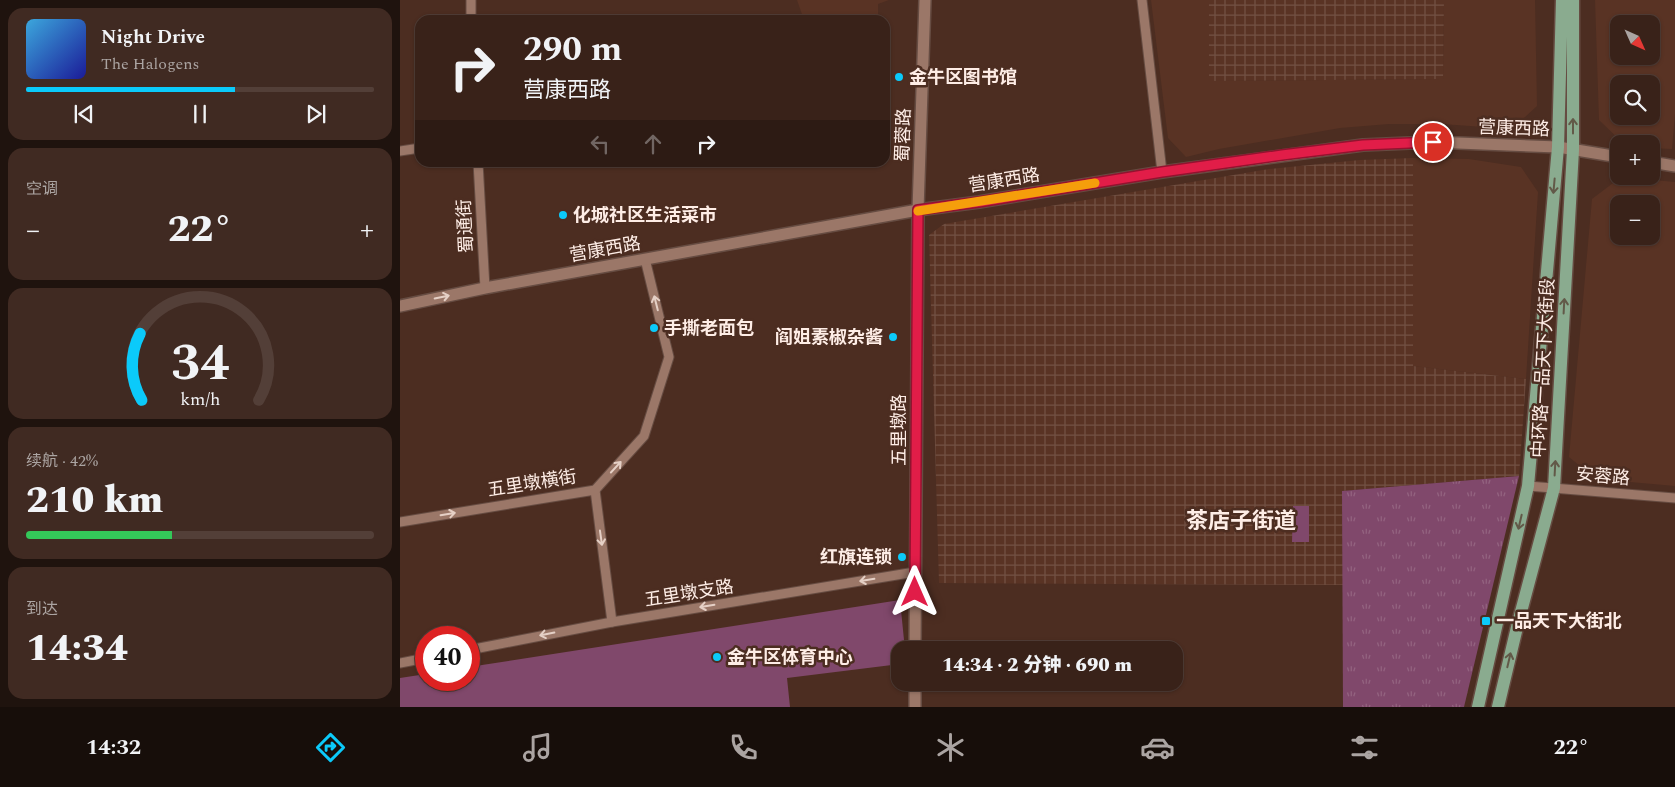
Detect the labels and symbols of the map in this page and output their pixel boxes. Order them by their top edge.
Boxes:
north arrow [1610,15,1660,65]
place label: 金牛区图书馆 [909,64,1017,91]
marker: 金牛区图书馆 [893,71,905,83]
street label: 蜀蓉路 [889,108,918,162]
street label: 营康西路 [1478,114,1550,143]
one-way arrow [1568,118,1578,134]
pin [1412,121,1454,163]
street label: 营康西路 [966,162,1042,199]
one-way arrow [1550,178,1559,194]
street label: 蜀通街 [451,198,480,254]
place label: 化城社区生活菜市 [573,202,717,229]
marker: 化城社区生活菜市 [557,209,569,221]
street label: 营康西路 [567,230,643,269]
street label: 中环路一品天下大街段 [1525,277,1562,459]
one-way arrow [434,292,450,301]
one-way arrow [651,295,660,311]
one-way arrow [1560,298,1569,314]
place label: 手撕老面包 [664,315,754,342]
marker: 手撕老面包 [648,322,660,334]
place label: 阎姐素椒杂酱 [775,324,883,351]
marker: 阎姐素椒杂酱 [887,331,899,343]
street label: 五里墩路 [886,394,913,466]
one-way arrow [610,460,622,473]
one-way arrow [1551,460,1560,476]
street label: 安蓉路 [1575,461,1631,492]
street label: 五里墩横街 [486,463,579,504]
district label: 茶店子街道 [1186,505,1296,538]
one-way arrow [440,508,456,518]
one-way arrow [1515,513,1524,529]
one-way arrow [596,530,606,546]
place label: 红旗连锁 [820,544,892,571]
marker: 红旗连锁 [896,551,908,563]
position arrow [888,565,940,617]
street label: 五里墩支路 [643,573,736,614]
one-way arrow [859,575,875,585]
one-way arrow [699,601,715,611]
place label: 一品天下大街北 [1496,608,1622,635]
marker: 一品天下大街北 [1480,615,1492,627]
speed limit sign: 40 [415,626,480,691]
one-way arrow [539,630,555,640]
place label: 金牛区体育中心 [727,644,853,671]
marker: 金牛区体育中心 [711,651,723,663]
one-way arrow [1505,652,1514,668]

